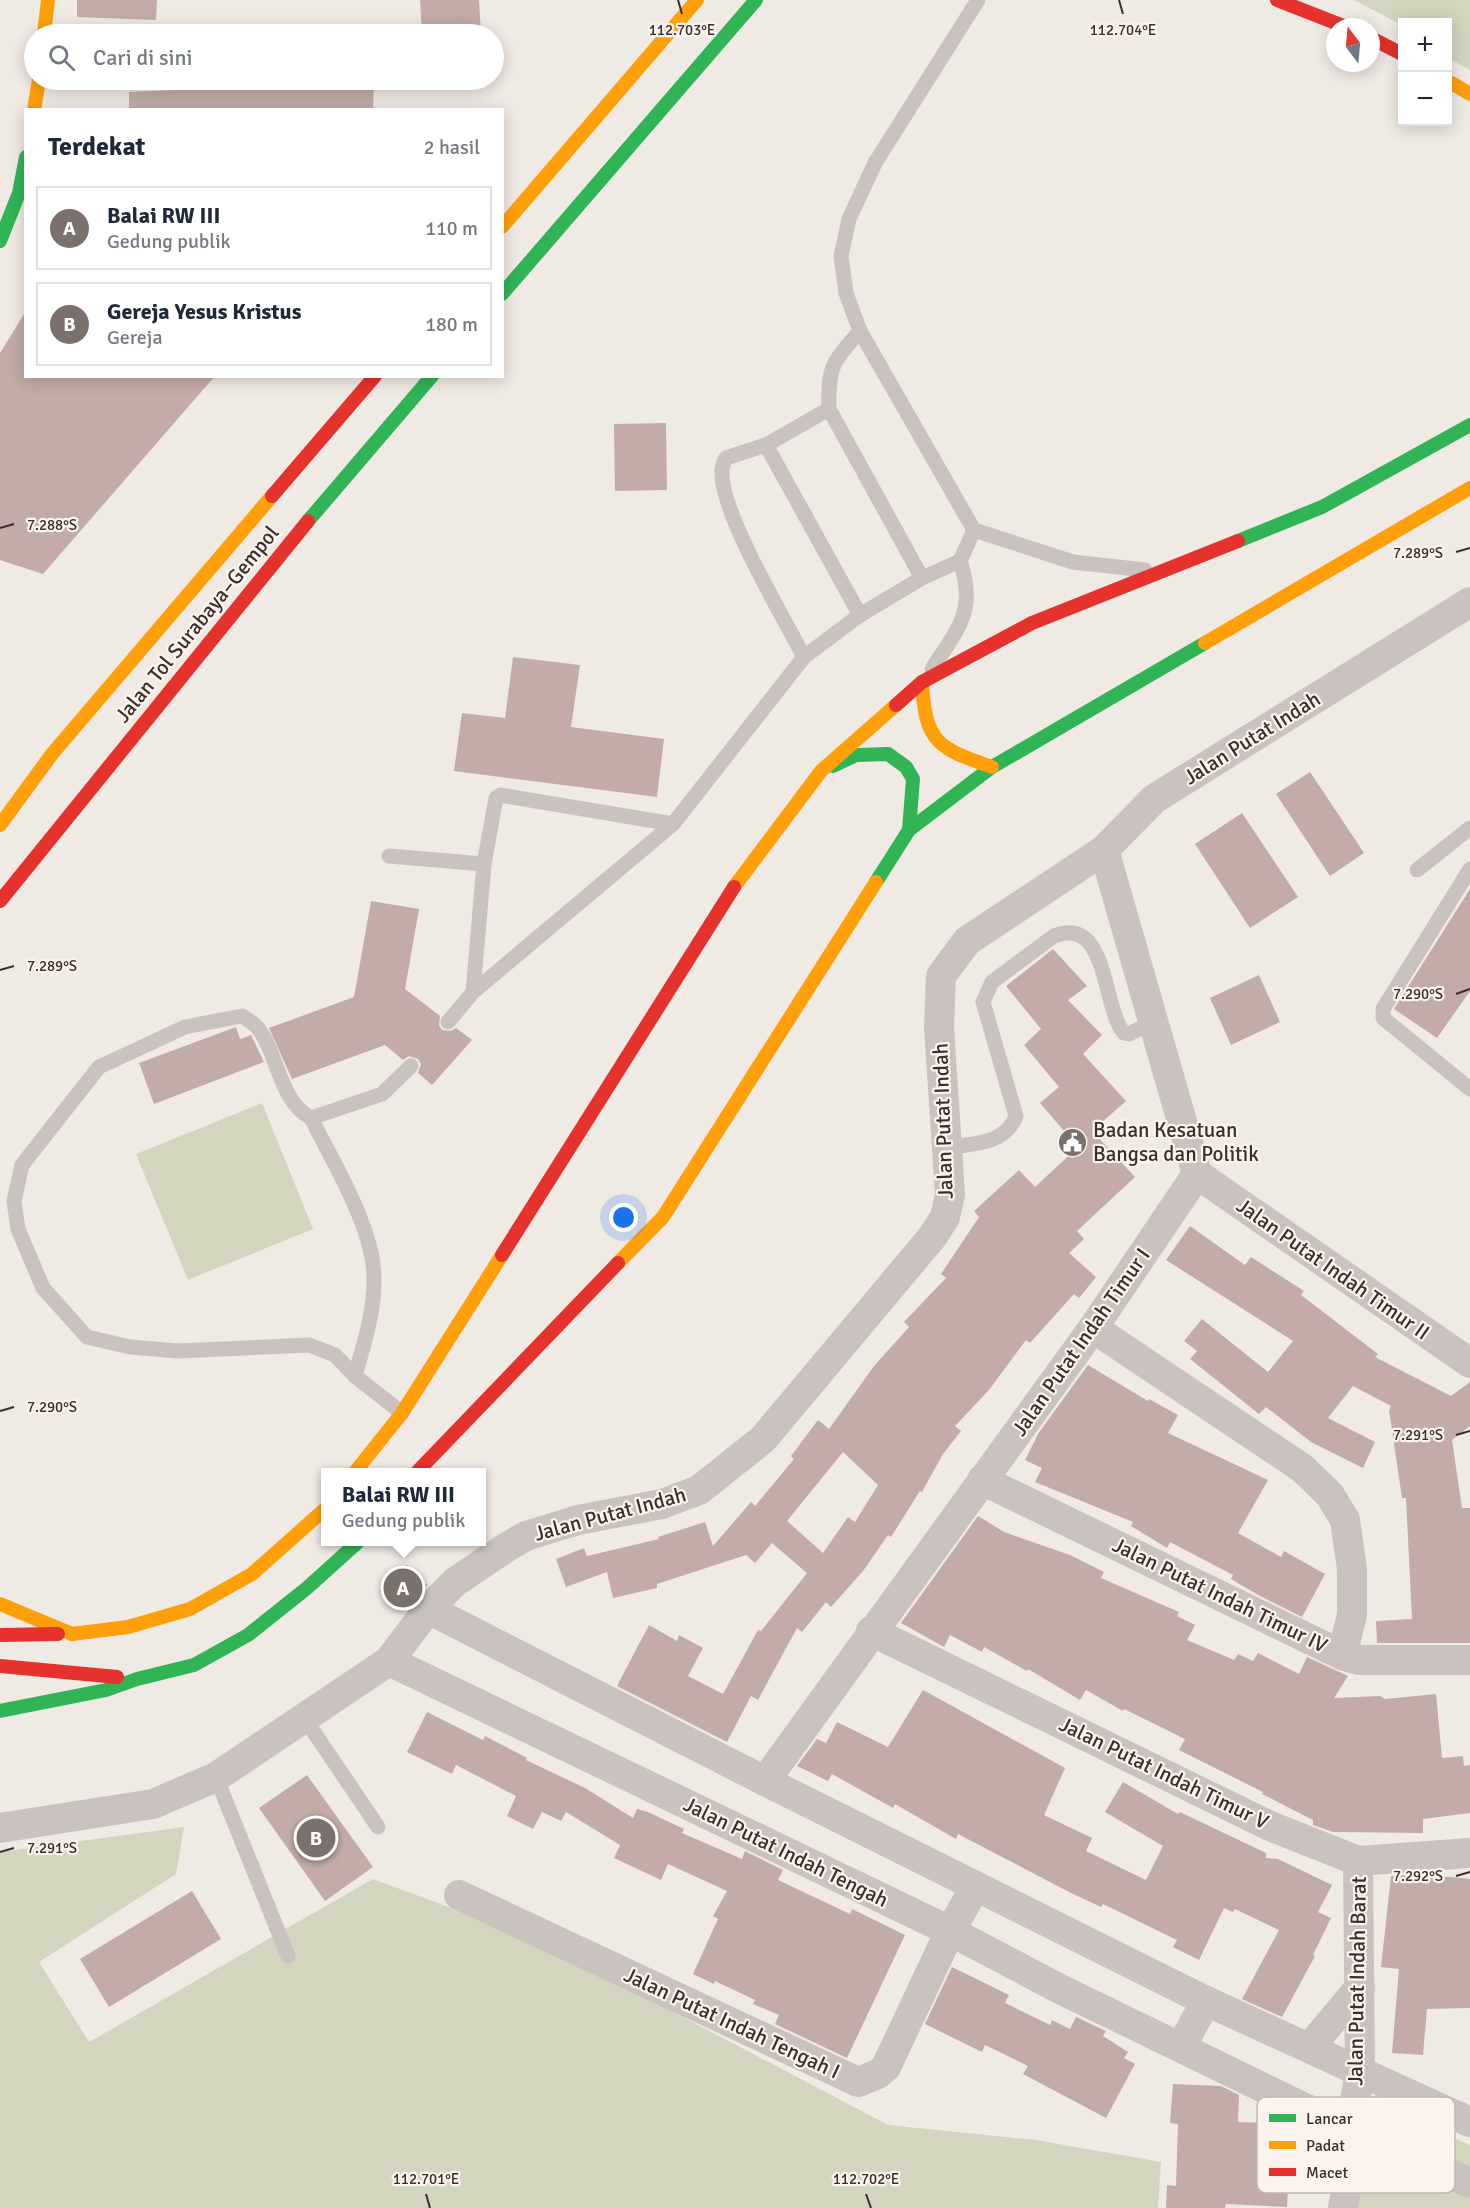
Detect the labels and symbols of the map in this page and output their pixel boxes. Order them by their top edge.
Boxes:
north arrow [1326,18,1380,72]
text: 112.703°E [649,21,715,39]
text: 112.704°E [1090,21,1156,39]
text: 7.288°S [27,516,77,534]
street label: Jalan Tol Surabaya–Gempol [110,520,284,728]
text: 7.289°S [1393,544,1443,562]
street label: Jalan Putat Indah [1179,686,1325,790]
text: 7.289°S [27,957,77,975]
text: 7.290°S [1393,985,1443,1003]
street label: Jalan Putat Indah [927,1043,959,1199]
place label: Badan Kesatuan Bangsa dan Politik [1093,1117,1259,1167]
public building icon: Badan Kesatuan Bangsa dan Politik [1056,1126,1088,1158]
street label: Jalan Putat Indah Timur II [1231,1192,1435,1346]
your location [609,1203,638,1232]
street label: Jalan Putat Indah Timur I [1006,1243,1156,1441]
text: 7.290°S [27,1398,77,1416]
text: 7.291°S [1393,1426,1443,1444]
street label: Jalan Putat Indah [531,1481,689,1547]
street label: Jalan Putat Indah Timur IV [1108,1532,1332,1658]
pin: A [384,1566,422,1610]
street label: Jalan Putat Indah Timur V [1055,1711,1273,1835]
street label: Jalan Putat Indah Tengah [679,1791,893,1913]
pin: B [296,1816,336,1860]
text: 7.291°S [27,1839,77,1857]
text: 7.292°S [1393,1867,1443,1885]
street label: Jalan Putat Indah Barat [1342,1876,1372,2086]
street label: Jalan Putat Indah Tengah I [620,1962,844,2084]
legend [1257,2097,1455,2193]
text: Lancar [1306,2109,1353,2129]
text: Padat [1306,2136,1345,2156]
text: Macet [1306,2163,1348,2183]
text: 112.701°E [393,2170,459,2188]
text: 112.702°E [833,2170,899,2188]

